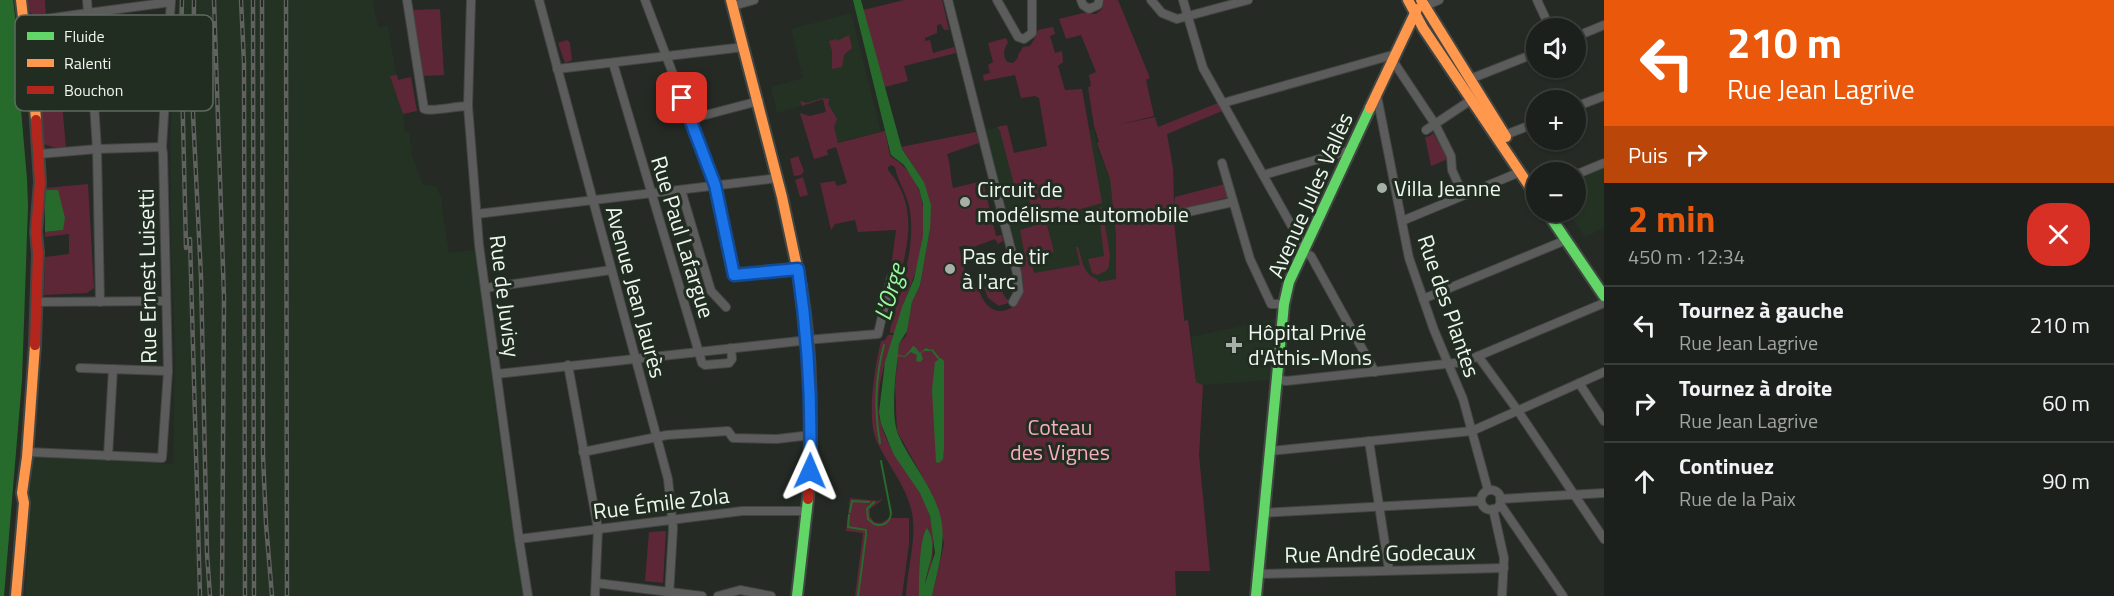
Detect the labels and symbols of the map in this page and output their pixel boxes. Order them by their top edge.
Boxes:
legend [15,15,213,111]
text: Fluide [64,24,105,48]
text: Ralenti [64,51,111,75]
pin [656,72,707,123]
text: Bouchon [64,78,123,102]
street label: Avenue Jules Vallès [1258,107,1362,283]
street label: Rue Paul Lafargue [642,152,724,322]
place label: Villa Jeanne [1394,171,1501,205]
place label: Circuit de modélisme automobile [977,172,1189,231]
marker: Villa Jeanne [1375,181,1389,195]
street label: Rue Ernest Luisetti [128,188,166,364]
marker: Circuit de modélisme automobile [958,195,972,209]
street label: Avenue Jean Jaurès [597,202,675,382]
street label: Rue des Plantes [1409,230,1489,382]
street label: Rue de Juvisy [481,233,529,359]
place label: Pas de tir à l'arc [962,239,1049,298]
water label: L'Orge [864,257,915,324]
marker: Pas de tir à l'arc [943,262,957,276]
place label: Hôpital Privé d'Athis-Mons [1248,315,1372,374]
marker: Hôpital Privé d'Athis-Mons [1225,336,1243,354]
park label: Coteau des Vignes [1010,410,1110,469]
position arrow [778,439,842,503]
street label: Rue Émile Zola [591,478,731,528]
street label: Rue André Godecaux [1284,534,1476,572]

